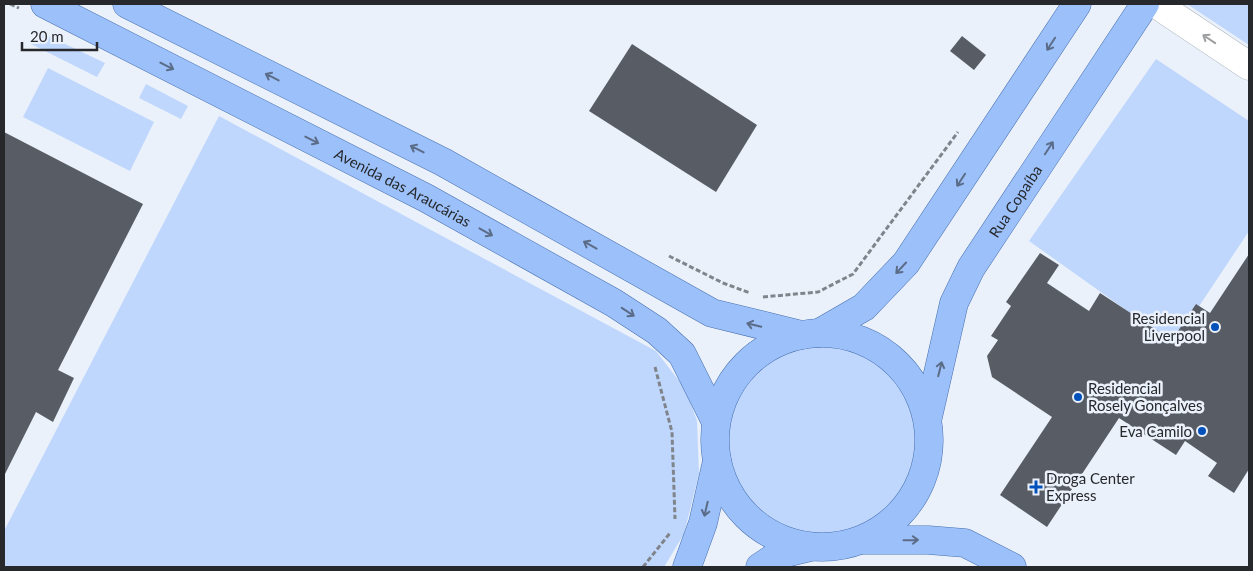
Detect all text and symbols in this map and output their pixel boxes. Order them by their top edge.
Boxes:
scale bar [22,20,98,52]
text: 20 m [30,27,64,45]
one-way arrow [1202,34,1216,44]
one-way arrow [1045,37,1055,51]
one-way arrow [159,62,174,71]
one-way arrow [265,71,280,81]
one-way arrow [304,135,319,145]
one-way arrow [1044,141,1055,155]
street label: Avenida das Araucárias [332,144,474,230]
one-way arrow [410,144,425,153]
street label: Rua Copaíba [985,162,1045,241]
one-way arrow [956,173,966,187]
one-way arrow [479,227,493,237]
one-way arrow [584,239,598,249]
one-way arrow [895,262,907,274]
one-way arrow [620,307,634,317]
place label: Residencial Liverpool [1132,309,1205,344]
one-way arrow [747,320,763,329]
marker: Residencial Liverpool [1209,321,1221,333]
one-way arrow [936,362,945,378]
place label: Residencial Rosely Gonçalves [1088,379,1202,414]
marker: Residencial Rosely Gonçalves [1072,391,1084,403]
place label: Eva Camilo [1119,422,1192,440]
marker: Eva Camilo [1196,425,1208,437]
place label: Droga Center Express [1046,469,1135,504]
marker: Droga Center Express [1030,481,1042,493]
one-way arrow [701,500,710,516]
one-way arrow [902,535,919,545]

